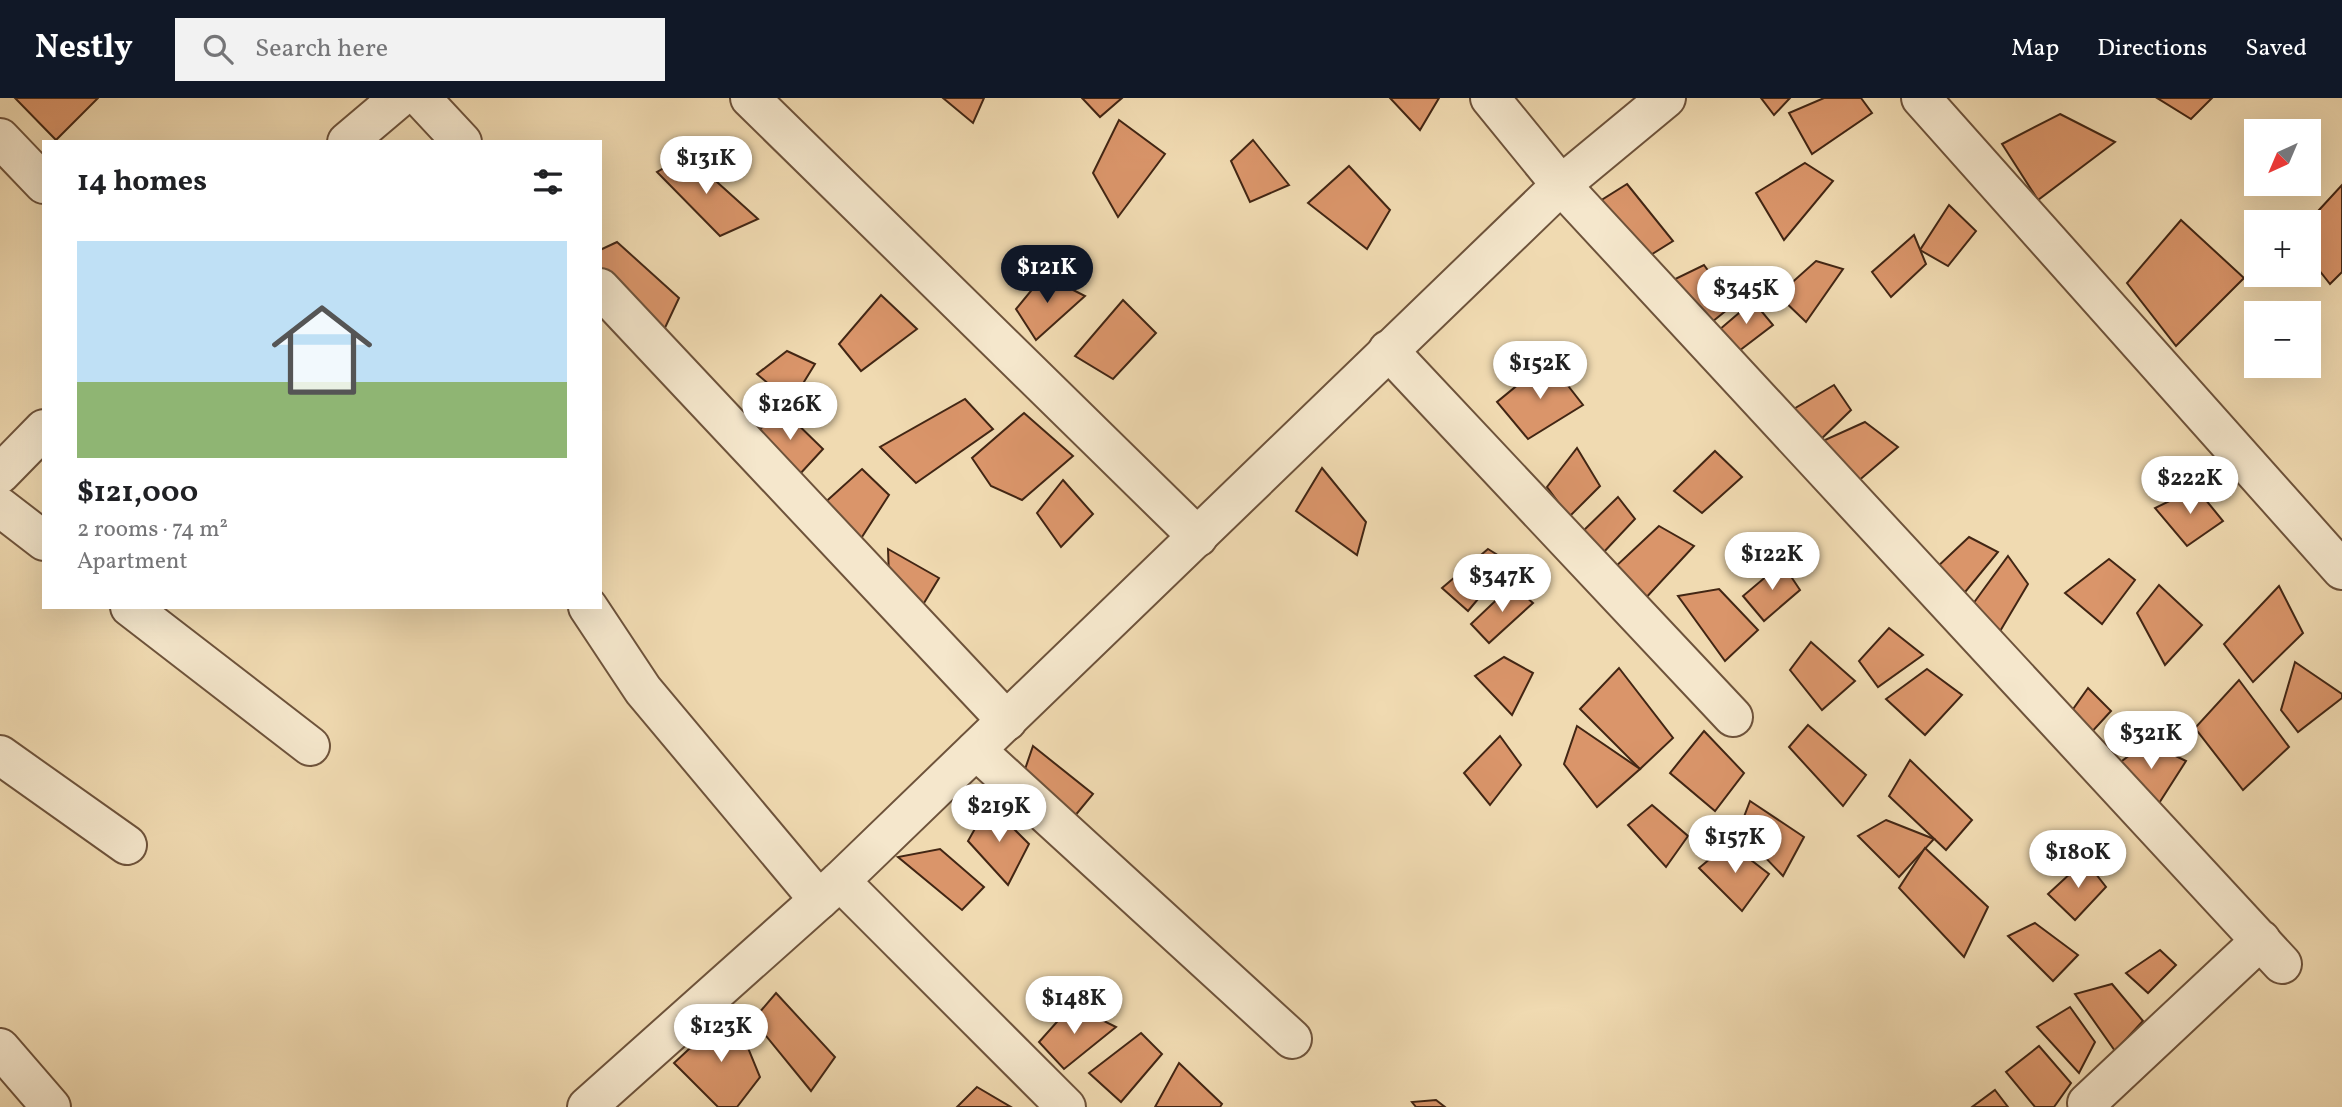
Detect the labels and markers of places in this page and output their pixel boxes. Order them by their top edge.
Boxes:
pin: $131K [657,136,755,196]
pin: $121K [998,246,1096,305]
pin: $345K [1697,266,1795,326]
pin: $152K [1491,342,1589,401]
pin: $126K [741,382,839,442]
pin: $222K [2141,456,2239,516]
pin: $122K [1723,532,1821,592]
pin: $347K [1453,554,1551,614]
pin: $321K [2102,712,2200,771]
pin: $219K [950,784,1048,844]
pin: $157K [1686,816,1784,875]
pin: $180K [2029,830,2127,890]
pin: $148K [1025,976,1123,1036]
pin: $123K [672,1004,770,1064]

